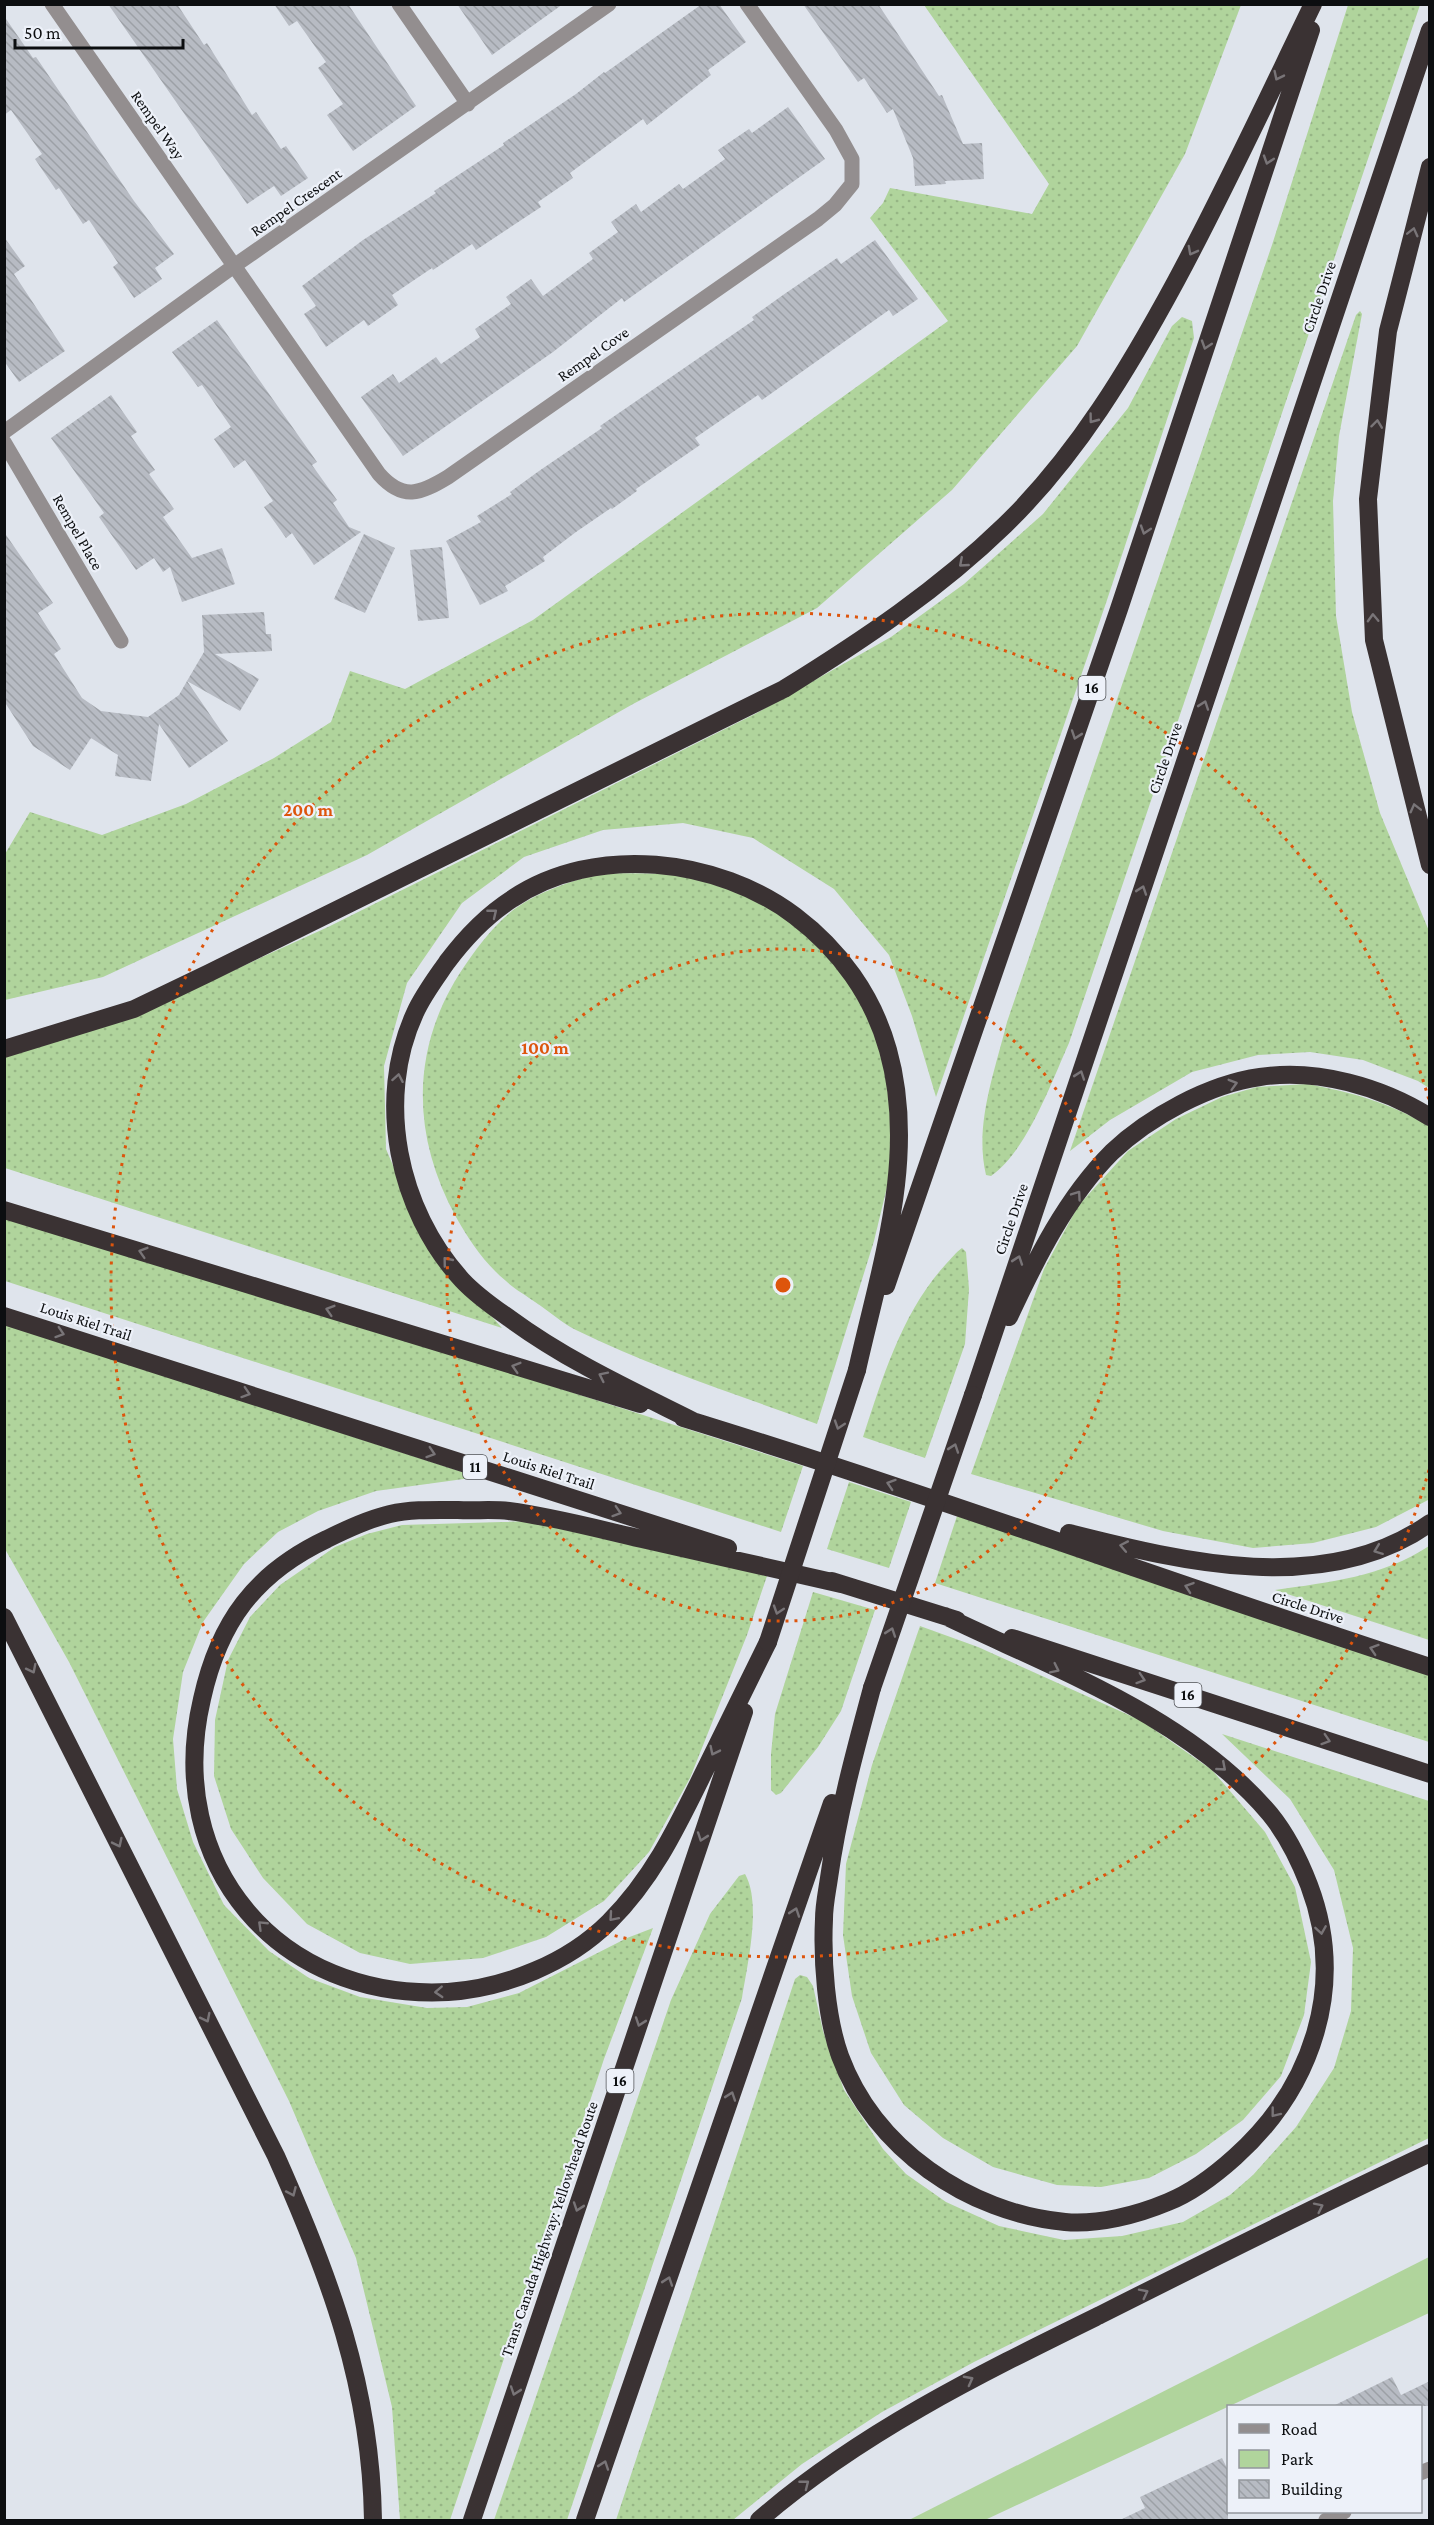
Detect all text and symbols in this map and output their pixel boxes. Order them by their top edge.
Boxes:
scale bar [15,12,183,50]
text: 50 m [24,23,61,43]
one-way arrow [1273,70,1285,81]
street label: Rempel Way [127,87,188,164]
one-way arrow [1262,154,1275,165]
street label: Rempel Crescent [247,164,346,240]
one-way arrow [1406,228,1418,238]
one-way arrow [1188,245,1199,255]
street label: Circle Drive [1299,259,1339,335]
street label: Rempel Cove [554,323,632,386]
one-way arrow [1201,339,1214,350]
one-way arrow [1089,412,1100,423]
one-way arrow [1370,419,1383,428]
street label: Rempel Place [49,491,106,573]
one-way arrow [1140,524,1153,535]
one-way arrow [959,556,970,567]
one-way arrow [1367,614,1379,623]
road number: 16 [1078,676,1106,700]
one-way arrow [1196,700,1209,711]
street label: Circle Drive [1145,720,1185,796]
one-way arrow [1071,729,1083,740]
text: 200 m [283,800,334,820]
one-way arrow [1409,803,1422,813]
one-way arrow [1134,885,1147,896]
one-way arrow [486,910,497,921]
text: 100 m [521,1038,569,1058]
one-way arrow [1072,1070,1085,1081]
one-way arrow [391,1073,403,1083]
one-way arrow [1227,1079,1238,1091]
street label: Circle Drive [991,1181,1031,1257]
one-way arrow [1070,1190,1081,1201]
one-way arrow [138,1247,149,1259]
one-way arrow [1011,1255,1023,1266]
one-way arrow [443,1257,454,1268]
centre of rings [773,1275,793,1295]
street label: Louis Riel Trail [38,1298,134,1344]
one-way arrow [325,1304,336,1317]
one-way arrow [54,1326,65,1339]
one-way arrow [511,1362,522,1374]
one-way arrow [598,1372,609,1384]
one-way arrow [240,1386,251,1398]
one-way arrow [834,1419,846,1430]
one-way arrow [947,1443,960,1454]
one-way arrow [425,1446,436,1458]
street label: Louis Riel Trail [501,1447,597,1493]
road number: 11 [463,1455,487,1479]
one-way arrow [886,1479,897,1491]
one-way arrow [611,1505,622,1518]
one-way arrow [1119,1540,1129,1553]
one-way arrow [1373,1542,1384,1555]
one-way arrow [1184,1581,1195,1594]
street label: Circle Drive [1270,1587,1346,1627]
one-way arrow [773,1604,785,1615]
one-way arrow [883,1627,896,1638]
one-way arrow [1369,1644,1380,1656]
one-way arrow [1048,1661,1059,1673]
one-way arrow [25,1662,36,1673]
one-way arrow [1135,1672,1146,1685]
road number: 16 [1174,1683,1202,1707]
one-way arrow [1320,1733,1331,1746]
one-way arrow [710,1745,722,1756]
one-way arrow [1215,1760,1226,1771]
one-way arrow [697,1831,709,1842]
one-way arrow [111,1837,123,1848]
one-way arrow [787,1907,800,1918]
one-way arrow [609,1910,620,1921]
one-way arrow [258,1922,269,1933]
one-way arrow [1314,1924,1327,1934]
one-way arrow [434,1985,443,1998]
one-way arrow [199,2011,210,2022]
one-way arrow [634,2016,647,2027]
road number: 16 [606,2069,634,2093]
one-way arrow [724,2091,737,2102]
street label: Trans Canada Highway: Yellowhead Route [497,2099,602,2359]
one-way arrow [1271,2106,1282,2117]
one-way arrow [285,2186,297,2197]
one-way arrow [572,2201,585,2211]
one-way arrow [1312,2202,1323,2214]
one-way arrow [660,2276,673,2287]
one-way arrow [1137,2288,1148,2300]
one-way arrow [963,2376,974,2387]
one-way arrow [510,2385,523,2396]
legend [1227,2405,1422,2513]
text: Road [1281,2419,1318,2439]
text: Park [1281,2449,1313,2469]
one-way arrow [597,2460,610,2471]
text: Building [1281,2479,1343,2499]
one-way arrow [798,2481,809,2492]

